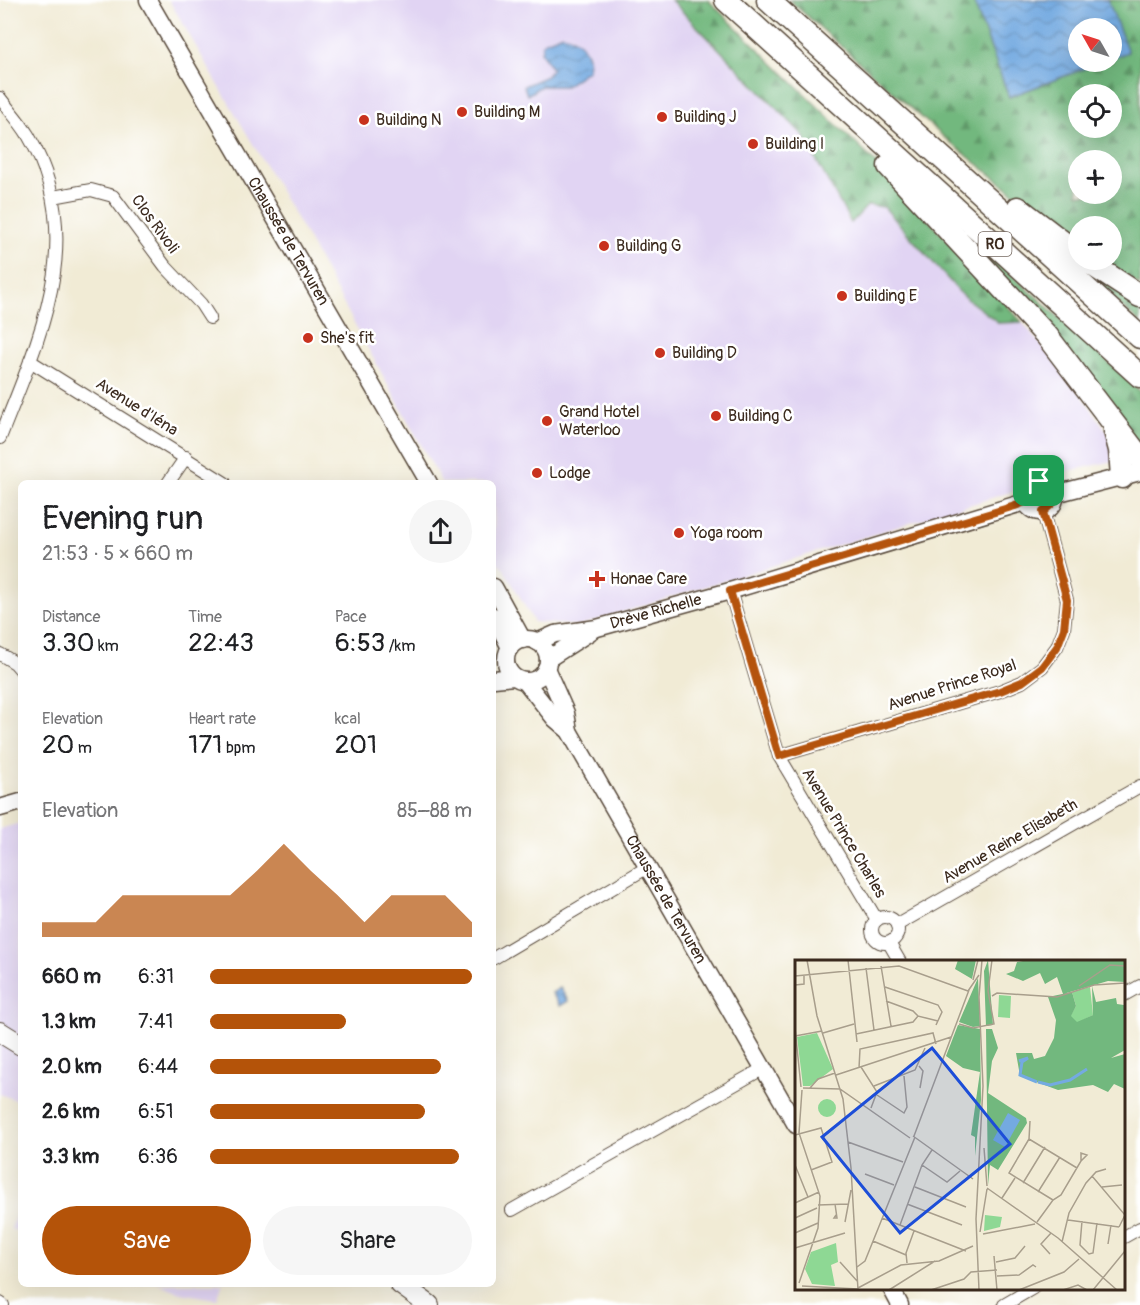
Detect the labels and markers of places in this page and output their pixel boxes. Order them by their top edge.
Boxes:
place label: Building M [474,102,540,122]
marker: Building M [455,105,469,119]
place label: Building J [674,107,737,127]
place label: Building N [376,110,442,130]
marker: Building J [655,110,669,124]
marker: Building N [357,113,371,127]
place label: Building I [765,134,824,154]
marker: Building I [746,137,760,151]
place label: Building G [616,236,681,256]
marker: Building G [597,239,611,253]
place label: Building E [854,286,917,306]
marker: Building E [835,289,849,303]
place label: She's fit [320,328,375,348]
marker: She's fit [301,331,315,345]
place label: Building D [672,343,737,363]
marker: Building D [653,346,667,360]
place label: Grand Hotel Waterloo [559,402,640,440]
place label: Building C [728,406,793,426]
marker: Building C [709,409,723,423]
marker: Grand Hotel Waterloo [540,414,554,428]
pin [1013,455,1064,506]
place label: Lodge [549,463,590,483]
marker: Lodge [530,466,544,480]
place label: Yoga room [690,523,763,543]
marker: Yoga room [672,526,686,540]
place label: Honae Care [610,569,687,589]
marker: Honae Care [588,570,606,588]

